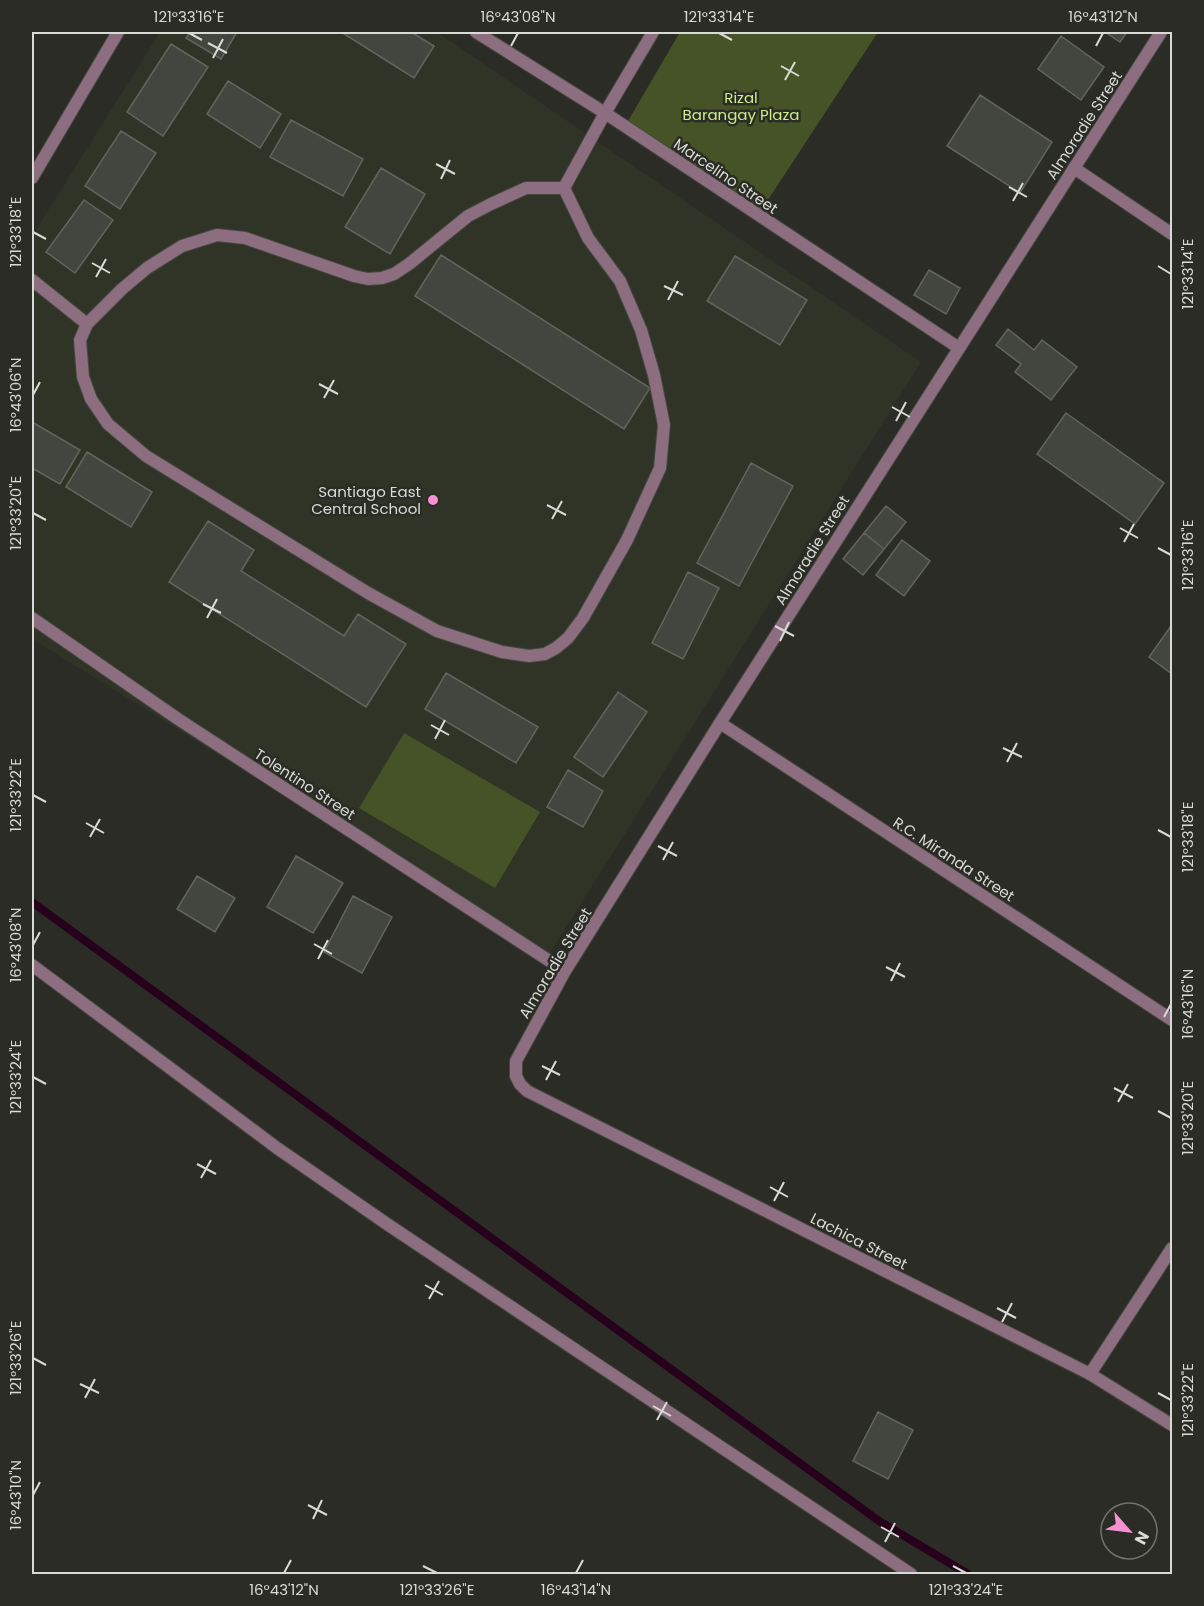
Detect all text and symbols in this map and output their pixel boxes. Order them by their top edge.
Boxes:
text: 121°33'16"E [154,6,224,27]
text: 16°43'08"N [481,6,555,27]
text: 121°33'14"E [684,6,754,27]
text: 16°43'12"N [1068,6,1138,27]
street label: Almoradie Street [1041,67,1127,183]
park label: Rizal Barangay Plaza [683,87,799,125]
street label: Marcelino Street [670,133,782,219]
text: 121°33'18"E [5,197,26,267]
text: 121°33'14"E [1177,239,1198,309]
text: 16°43'06"N [5,357,26,433]
text: 121°33'20"E [5,476,26,550]
place label: Santiago East Central School [311,481,421,519]
street label: Almoradie Street [770,491,854,609]
marker: Santiago East Central School [426,493,440,507]
text: 121°33'16"E [1177,520,1198,590]
street label: Tolentino Street [250,743,360,825]
text: 121°33'22"E [5,758,26,832]
text: 121°33'18"E [1177,802,1198,872]
street label: R.C. Miranda Street [889,812,1019,906]
street label: Almoradie Street [514,904,596,1022]
text: 16°43'08"N [5,908,26,982]
text: 16°43'16"N [1177,969,1198,1039]
text: 121°33'24"E [5,1040,26,1114]
text: 121°33'20"E [1177,1081,1198,1155]
street label: Lachica Street [807,1208,911,1274]
text: 121°33'26"E [5,1321,26,1395]
text: 121°33'22"E [1177,1363,1198,1437]
text: 16°43'10"N [5,1460,26,1530]
north arrow [1099,1501,1159,1561]
text: N [1129,1527,1155,1549]
text: 16°43'12"N [249,1579,319,1600]
text: 121°33'26"E [400,1579,474,1600]
text: 16°43'14"N [541,1579,611,1600]
text: 121°33'24"E [929,1579,1003,1600]

